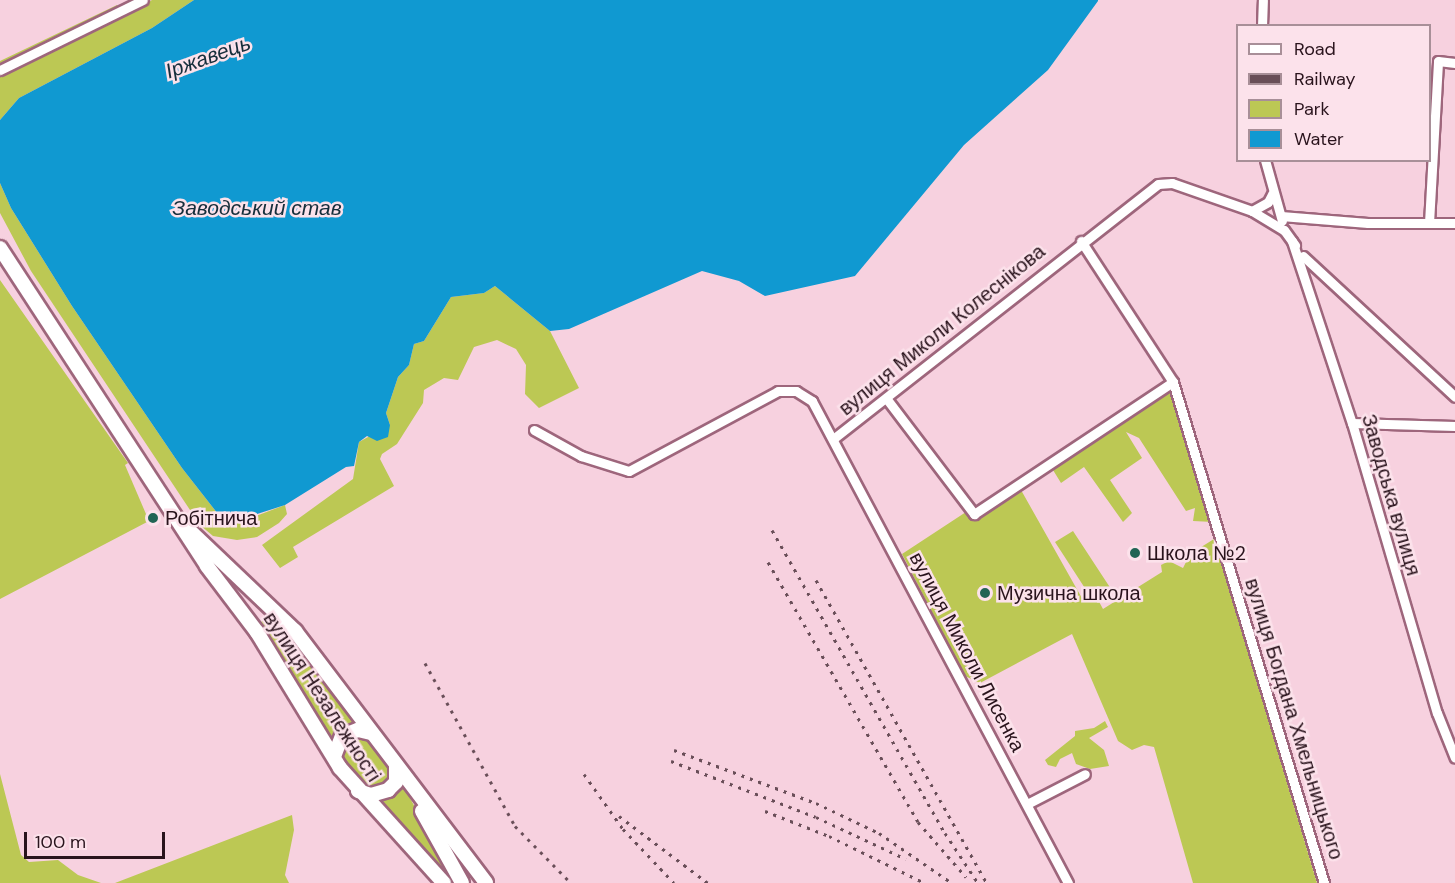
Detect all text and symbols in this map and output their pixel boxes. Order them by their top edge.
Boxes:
legend [1236,24,1431,162]
water label: Іржавець [162,30,254,84]
text: Road [1294,37,1336,61]
text: Railway [1294,67,1356,91]
text: Park [1294,97,1330,121]
text: Water [1294,127,1344,151]
water label: Заводський став [172,195,342,221]
street label: вулиця Миколи Колеснікова [834,239,1050,421]
street label: Заводська вулиця [1356,411,1426,579]
place label: Робітнича [165,506,257,530]
marker: Робітнича [146,511,160,525]
place label: Школа №2 [1147,541,1246,565]
marker: Школа №2 [1128,546,1142,560]
street label: вулиця Миколи Лисенка [904,548,1030,756]
street label: вулиця Богдана Хмельницького [1240,575,1348,863]
place label: Музична школа [997,581,1141,605]
marker: Музична школа [978,586,992,600]
street label: вулиця Незалежності [258,608,386,786]
scale bar [27,820,168,858]
text: 100 m [35,830,86,854]

